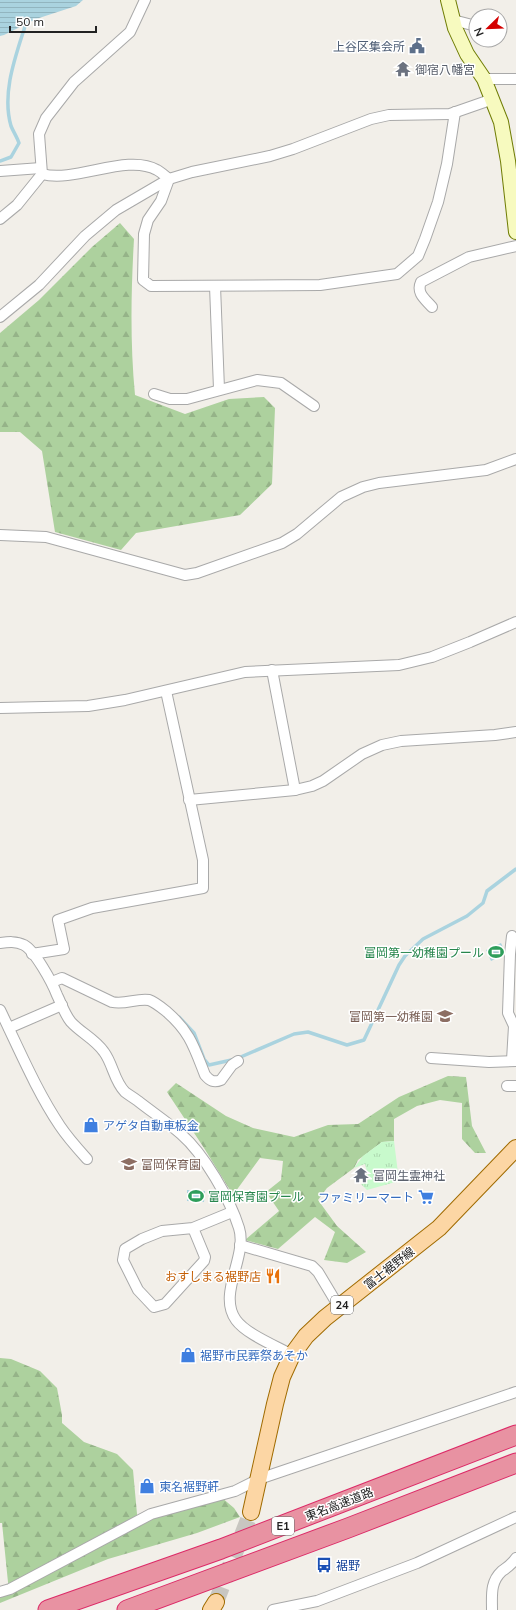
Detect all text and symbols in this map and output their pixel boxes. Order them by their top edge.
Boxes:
scale bar [10,8,96,34]
north arrow [468,8,508,48]
text: 50 m [16,14,44,29]
text: N [471,25,487,38]
public building icon: 上谷区集会所 [408,37,426,55]
place label: 上谷区集会所 [333,39,405,54]
temple icon: 御宿八幡宮 [394,60,412,78]
place label: 御宿八幡宮 [415,62,475,77]
sports icon: 富岡第一幼稚園プール [487,943,505,961]
place label: 富岡第一幼稚園プール [364,945,484,960]
school or university icon: 富岡第一幼稚園 [436,1007,454,1025]
place label: 富岡第一幼稚園 [349,1009,433,1024]
shop icon: アゲタ自動車板金 [82,1116,100,1134]
place label: アゲタ自動車板金 [103,1118,199,1133]
school or university icon: 富岡保育園 [120,1155,138,1173]
place label: 富岡保育園 [141,1157,201,1172]
temple icon: 富岡生霊神社 [352,1166,370,1184]
place label: 富岡生霊神社 [373,1168,445,1183]
sports icon: 富岡保育園プール [187,1187,205,1205]
supermarket icon: ファミリーマート [417,1188,435,1206]
place label: 富岡保育園プール [208,1189,304,1204]
place label: ファミリーマート [318,1190,414,1205]
street label: 富士裾野線 [361,1244,417,1292]
restaurant icon: おすしまる裾野店 [264,1267,282,1285]
place label: おすしまる裾野店 [165,1269,261,1284]
road number: 24 [331,1296,353,1314]
shop icon: 裾野市民葬祭あそか [179,1346,197,1364]
place label: 裾野市民葬祭あそか [200,1348,308,1363]
shop icon: 東名裾野軒 [138,1477,156,1495]
place label: 東名裾野軒 [159,1479,219,1494]
street label: 東名高速道路 [303,1484,375,1524]
road number: E1 [272,1517,294,1535]
bus stop icon: 裾野 [315,1556,333,1574]
place label: 裾野 [336,1558,360,1573]

